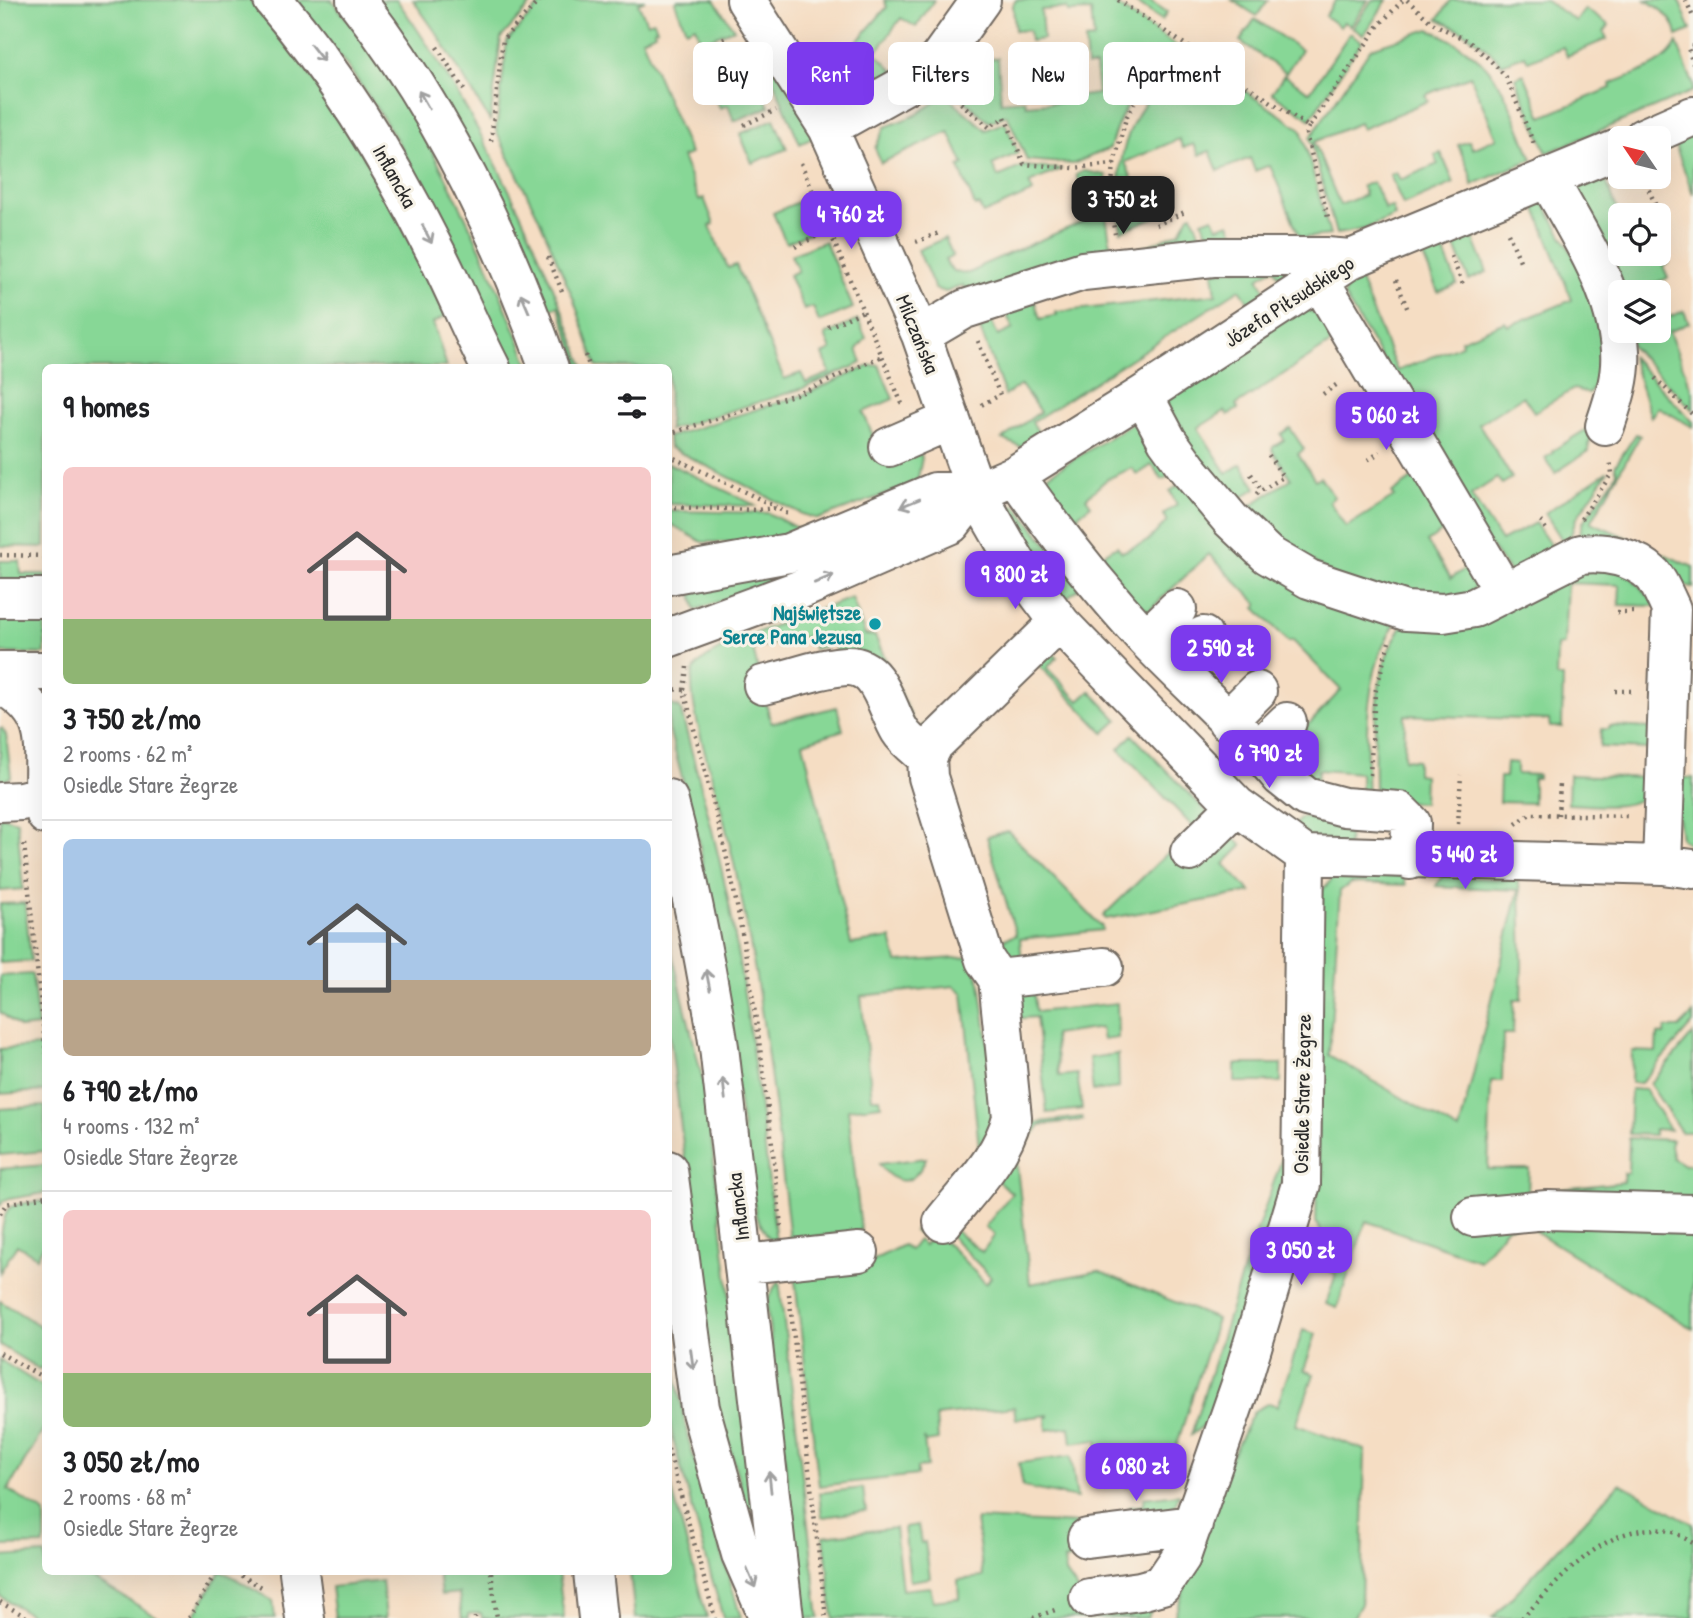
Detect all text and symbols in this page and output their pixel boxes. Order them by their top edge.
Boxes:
chip: Buy [693,42,773,105]
chip: Rent [787,42,874,105]
chip: Filters [888,42,994,105]
chip: New [1008,42,1089,105]
chip: Apartment [1103,42,1245,105]
one-way arrow [309,43,324,61]
one-way arrow [417,90,430,111]
north arrow [1608,126,1671,189]
map controls [1608,126,1671,343]
street label: Inflancka [366,139,424,213]
pin: 3 750 zł [1051,176,1195,236]
text: 3 750 zł [1088,183,1158,214]
pin: 4 760 zł [779,191,923,251]
text: 4 760 zł [817,198,885,229]
button: locate [1608,203,1671,266]
one-way arrow [420,223,434,244]
street label: Józefa Piłsudskiego [1218,248,1360,354]
button: layers [1608,280,1671,343]
street label: Milczańska [889,290,947,378]
one-way arrow [518,293,531,315]
text: 9 homes [63,386,150,426]
icon: filters [613,387,651,425]
pin: 5 060 zł [1314,392,1458,452]
text: 5 060 zł [1352,399,1420,430]
one-way arrow [900,497,922,510]
icon: home [294,513,420,639]
pin: 9 800 zł [943,552,1087,611]
text: 9 800 zł [981,558,1049,589]
one-way arrow [813,572,834,585]
place label: Najświętsze Serce Pana Jezusa [723,598,862,651]
marker: Najświętsze Serce Pana Jezusa [867,616,883,632]
pin: 2 590 zł [1149,626,1293,685]
text: 2 590 zł [1187,632,1255,663]
text: 3 750 zł/mo [63,698,201,738]
pin: 6 790 zł [1197,730,1341,790]
text: 6 790 zł [1235,737,1303,768]
text: 2 rooms · 62 m² [63,738,192,769]
text: Osiedle Stare Żegrze [63,769,238,800]
pin: 5 440 zł [1393,832,1537,891]
text: 5 440 zł [1432,838,1498,869]
icon: home [294,885,420,1011]
one-way arrow [701,969,714,992]
street label: Osiedle Stare Żegrze [1286,1014,1318,1174]
text: 6 790 zł/mo [63,1070,198,1110]
one-way arrow [717,1078,730,1101]
text: 4 rooms · 132 m² [63,1110,200,1141]
text: Osiedle Stare Żegrze [63,1141,238,1172]
street label: Inflancka [719,1171,757,1243]
pin: 3 050 zł [1229,1228,1373,1287]
text: 3 050 zł [1266,1234,1336,1265]
icon: home [294,1256,420,1382]
one-way arrow [685,1347,698,1370]
text: 3 050 zł/mo [63,1441,199,1481]
pin: 6 080 zł [1064,1444,1208,1503]
text: 6 080 zł [1102,1450,1170,1481]
one-way arrow [763,1471,776,1494]
text: 2 rooms · 68 m² [63,1481,191,1512]
text: Osiedle Stare Żegrze [63,1512,238,1543]
one-way arrow [745,1567,758,1588]

